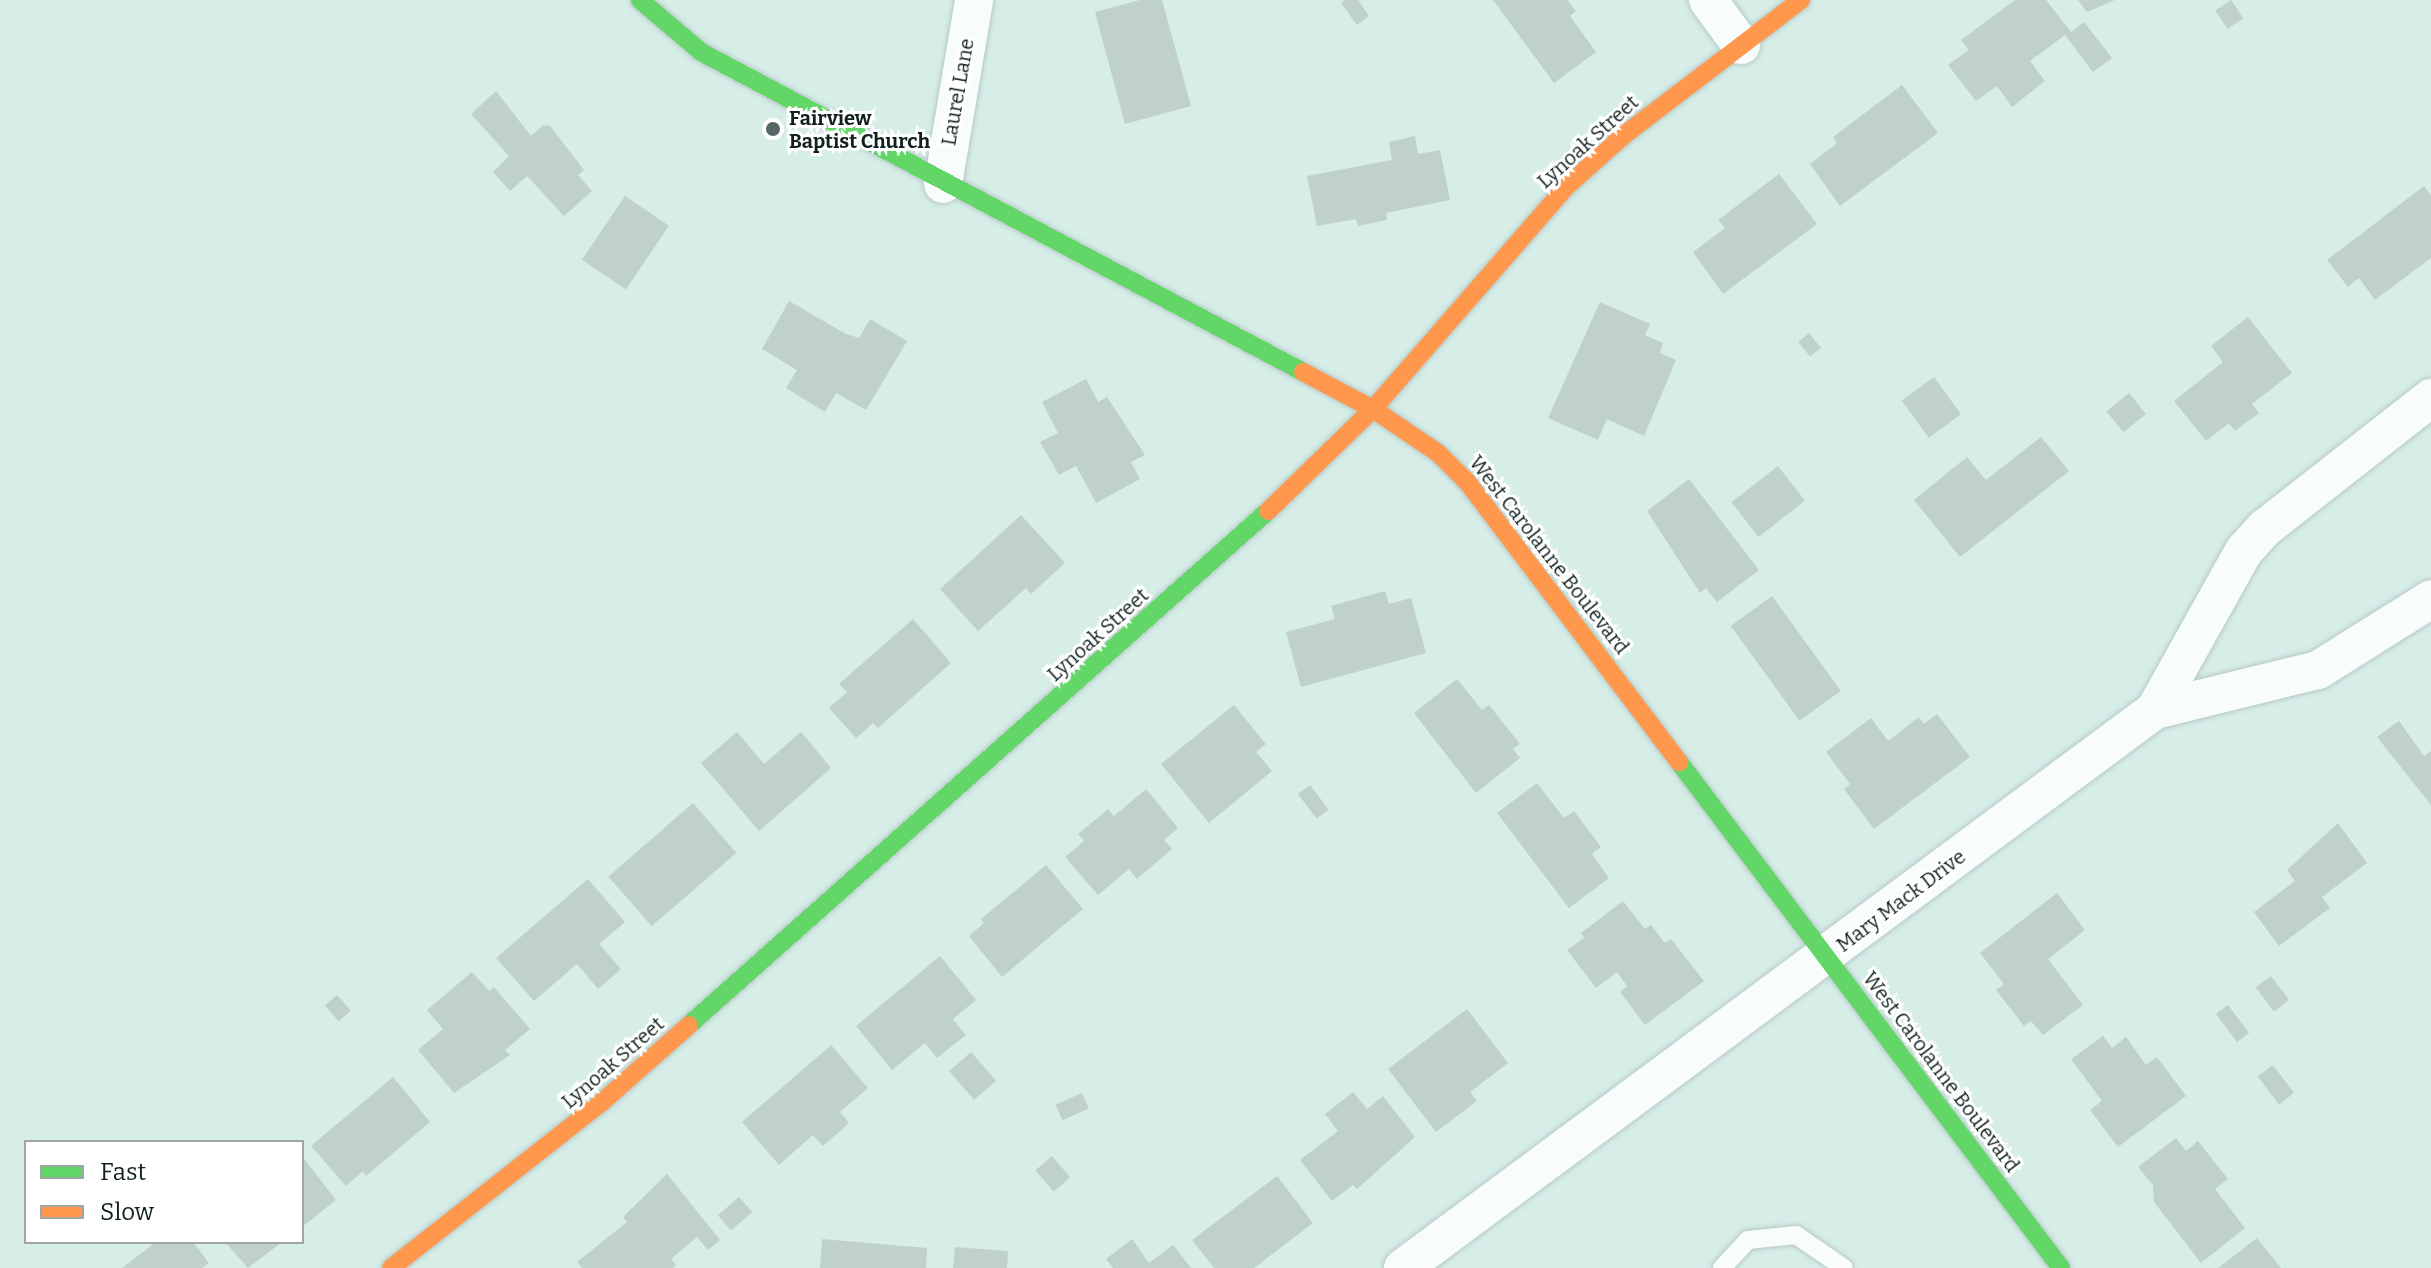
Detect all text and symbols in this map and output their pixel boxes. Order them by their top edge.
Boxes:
street label: Laurel Lane [937,36,979,148]
street label: Lynoak Street [1533,90,1643,194]
place label: Fairview Baptist Church [789,106,930,153]
marker: Fairview Baptist Church [764,120,782,138]
street label: West Carolanne Boulevard [1464,451,1634,659]
street label: Lynoak Street [1043,583,1153,687]
street label: Mary Mack Drive [1832,845,1970,957]
street label: West Carolanne Boulevard [1858,967,2024,1177]
street label: Lynoak Street [557,1012,669,1114]
legend [24,1140,304,1244]
text: Fast [100,1158,146,1186]
text: Slow [100,1198,154,1226]

